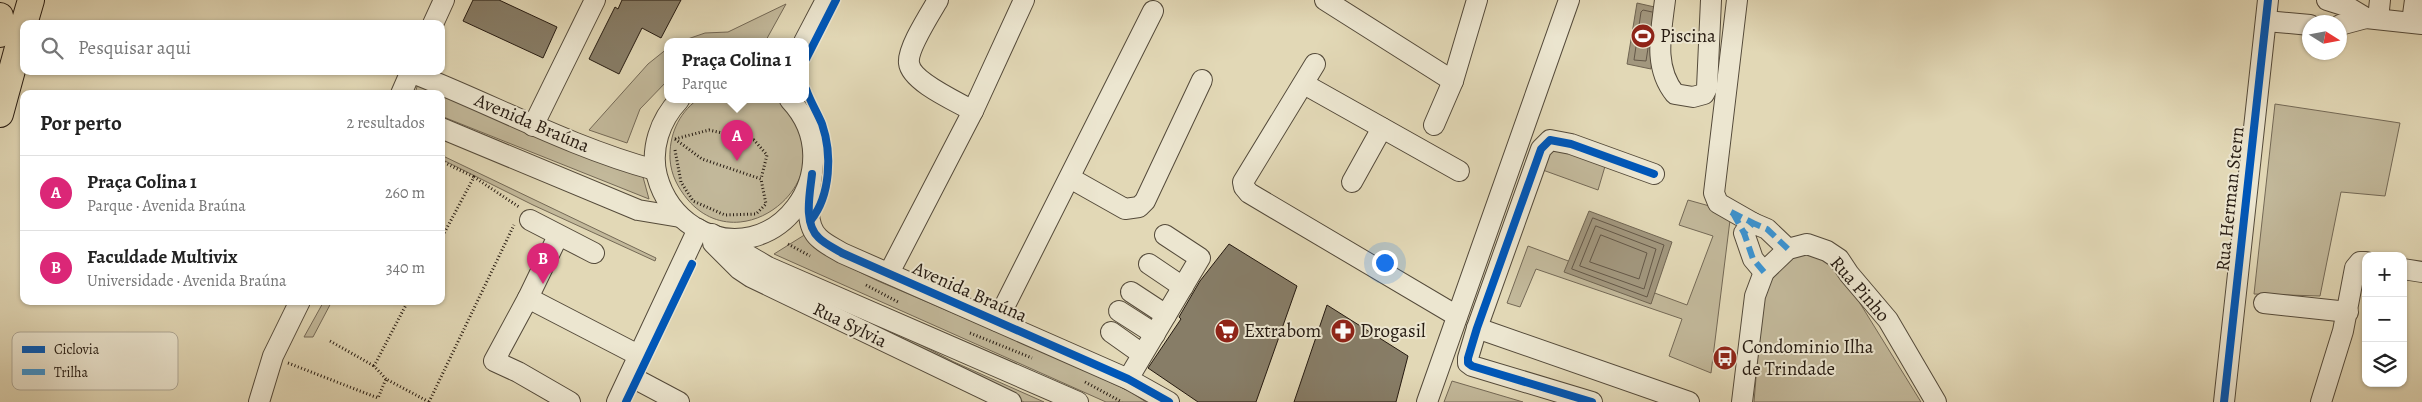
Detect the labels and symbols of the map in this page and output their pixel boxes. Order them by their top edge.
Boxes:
north arrow [2302,15,2347,60]
sports icon: Piscina [1630,23,1656,49]
place label: Piscina [1660,23,1716,49]
street label: Avenida Braúna [470,87,594,159]
pin: A [721,120,753,161]
street label: Rua Herman Stern [2209,126,2251,272]
pin: B [527,243,559,284]
your location [1372,250,1398,276]
street label: Rua Pinho [1824,250,1896,328]
street label: Avenida Braúna [908,255,1031,329]
street label: Rua Sylvia [809,296,892,354]
supermarket icon: Extrabom [1214,318,1240,344]
place label: Extrabom [1244,318,1322,344]
pharmacy icon: Drogasil [1330,318,1356,344]
place label: Drogasil [1360,318,1426,344]
legend [12,332,178,390]
place label: Condominio Ilha de Trindade [1742,334,1874,382]
text: Ciclovia [54,340,100,359]
bus stop icon: Condominio Ilha de Trindade [1712,345,1738,371]
text: Trilha [54,363,88,382]

